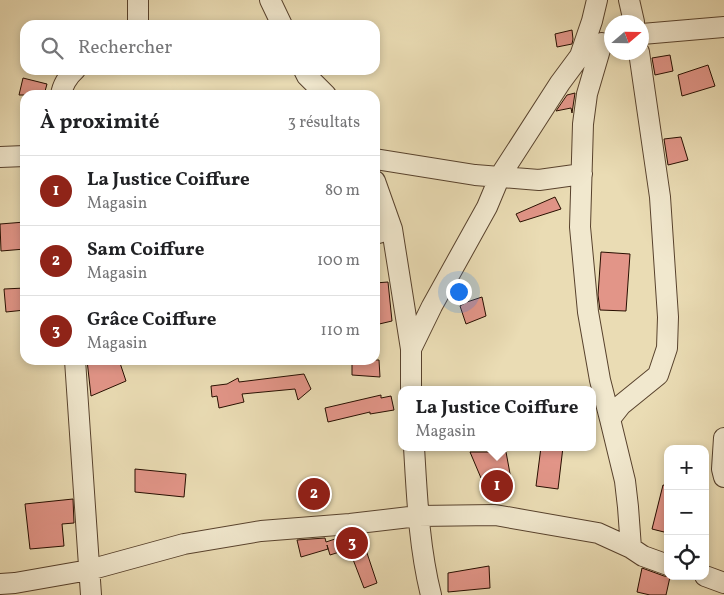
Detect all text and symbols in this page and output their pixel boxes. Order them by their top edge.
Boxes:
north arrow [604,15,649,60]
search box [20,20,380,75]
icon: search [38,34,66,62]
text: Rechercher [78,35,172,61]
text: À proximité [40,108,159,137]
text: 3 résultats [288,112,360,134]
text: La Justice Coiffure [87,167,250,193]
text: 1 [53,180,59,202]
text: 80 m [325,180,360,202]
text: Magasin [87,193,147,215]
text: Sam Coiffure [87,237,204,263]
text: 2 [52,250,60,272]
text: 100 m [317,250,360,272]
text: Magasin [87,263,147,285]
your location [446,279,472,305]
text: Grâce Coiffure [87,307,217,333]
text: 3 [52,320,60,342]
text: 110 m [321,320,360,342]
text: Magasin [87,333,147,355]
popup [398,386,596,451]
text: La Justice Coiffure [416,395,578,421]
text: Magasin [416,421,476,443]
map controls [664,445,709,580]
button: + [664,445,709,490]
pin: 1 [481,467,513,505]
pin: 2 [298,475,330,513]
button: − [664,490,709,535]
pin: 3 [336,524,368,562]
button: locate [664,535,709,580]

